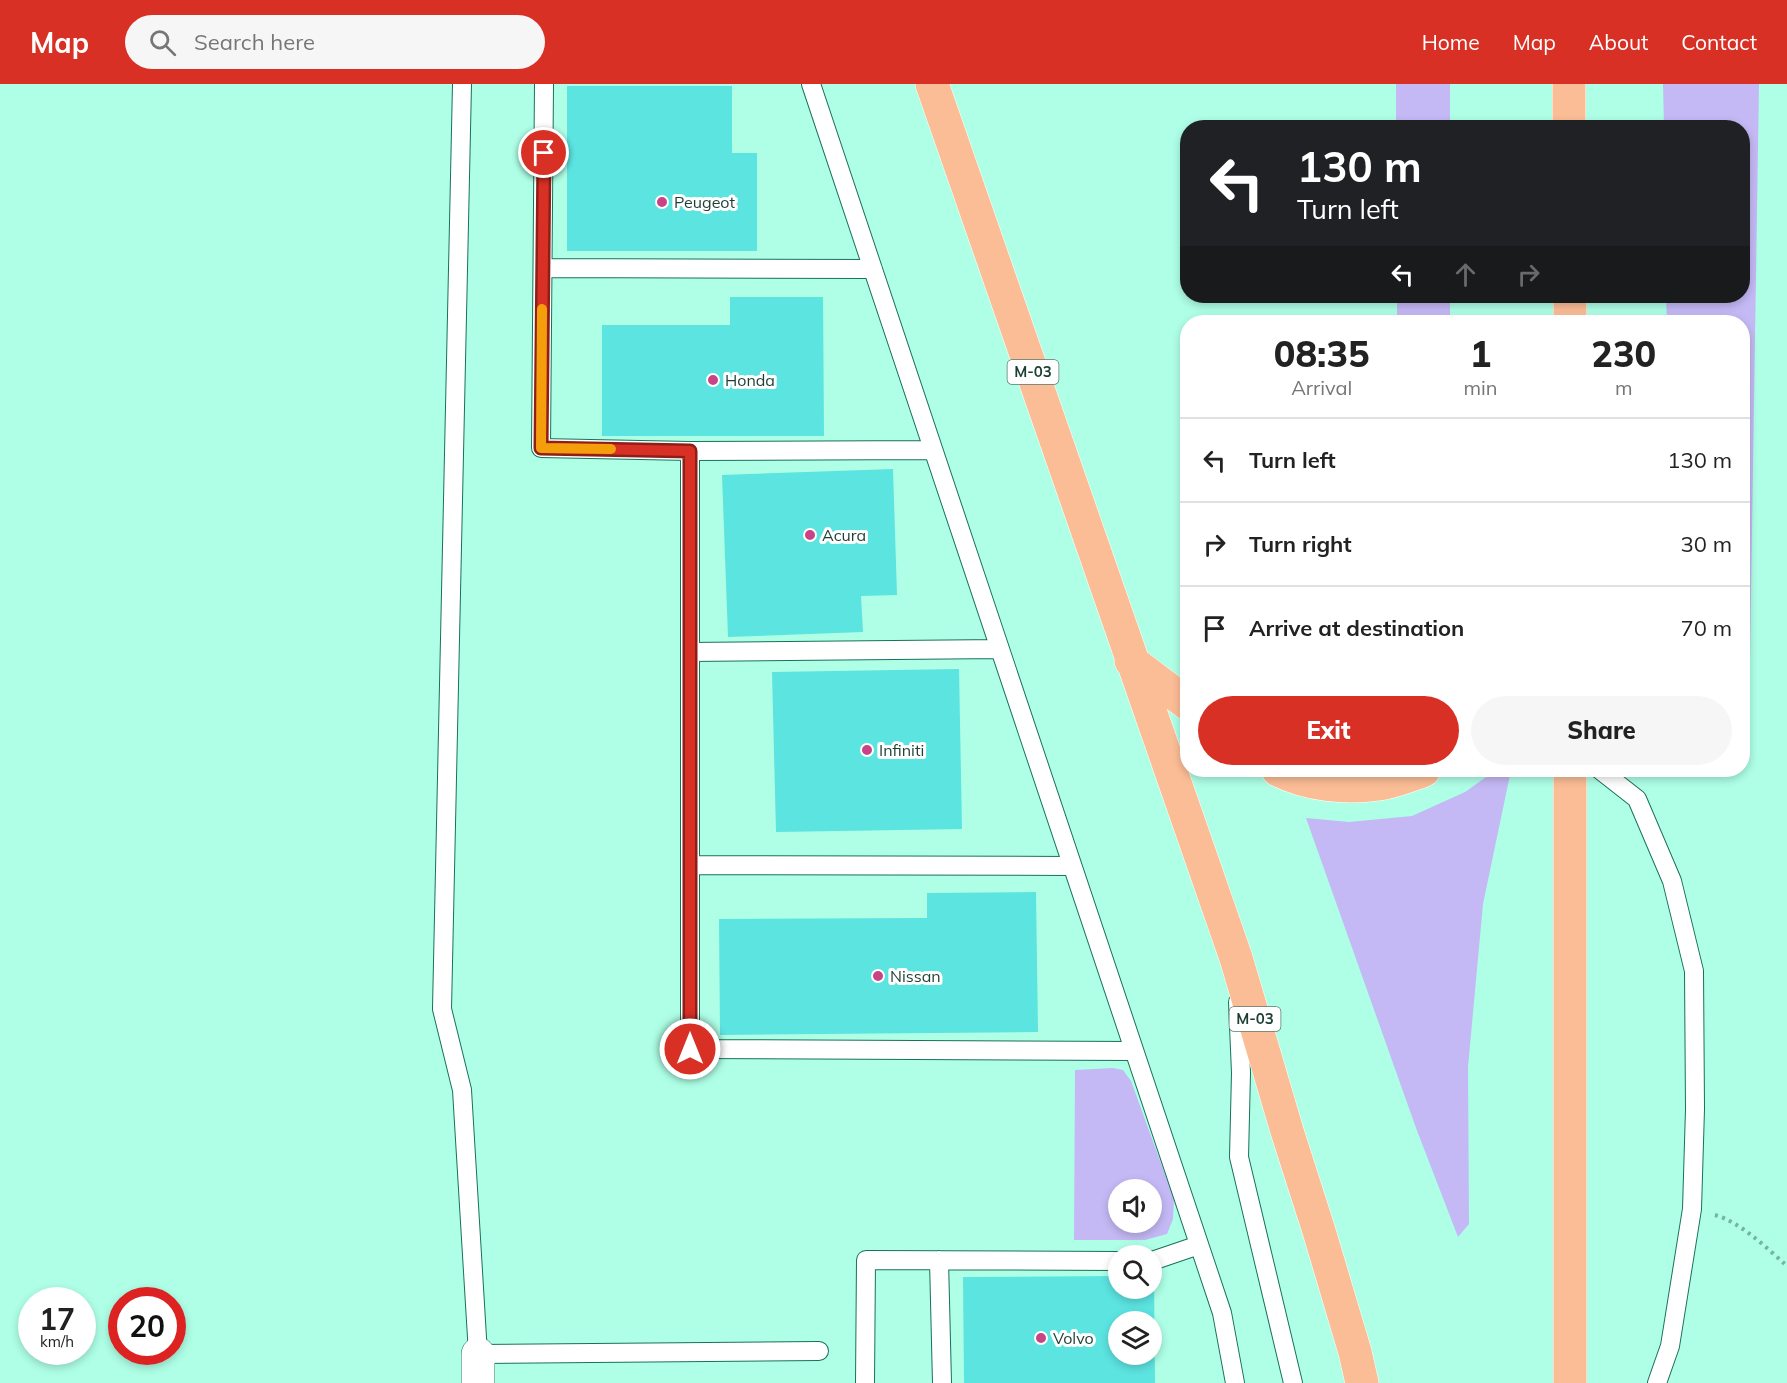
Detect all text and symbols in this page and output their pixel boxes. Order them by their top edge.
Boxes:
search box [125,15,545,69]
text: Map [30,25,89,60]
icon: search [146,26,179,59]
text: Search here [194,28,315,56]
text: Home [1422,29,1480,55]
text: Map [1513,29,1556,55]
text: About [1589,29,1648,55]
text: Contact [1681,29,1757,55]
pin [518,127,569,178]
icon: arrive [527,136,560,169]
text: 130 m [1297,140,1422,193]
icon: left [1198,144,1276,222]
place label: Peugeot [674,192,735,212]
text: Turn left [1297,192,1399,226]
marker: Peugeot [655,195,669,209]
icon: left [1386,258,1419,291]
icon: ahead [1449,258,1482,291]
icon: right [1512,258,1545,291]
text: 08:35 [1274,331,1370,376]
text: 1 [1470,331,1491,376]
text: 230 [1591,331,1656,376]
road number: М-03 [1008,360,1058,384]
place label: Honda [725,370,775,390]
marker: Honda [706,373,720,387]
text: Arrival [1291,375,1352,400]
text: min [1463,375,1498,400]
text: m [1615,375,1633,400]
icon: left [1198,444,1231,477]
text: Turn left [1249,446,1336,474]
text: 130 m [1667,446,1732,474]
place label: Acura [822,525,866,545]
marker: Acura [803,528,817,542]
icon: right [1198,528,1231,561]
text: Turn right [1249,530,1352,558]
text: 30 m [1681,530,1732,558]
icon: arrive [1198,612,1231,645]
text: Arrive at destination [1249,614,1464,642]
text: 70 m [1681,614,1732,642]
button: Exit [1198,696,1459,765]
button: Share [1471,696,1732,765]
place label: Infiniti [879,740,924,760]
marker: Infiniti [860,743,874,757]
place label: Nissan [890,966,941,986]
marker: Nissan [871,969,885,983]
road number: М-03 [1230,1007,1280,1031]
position arrow [658,1017,722,1081]
map controls [1108,1179,1162,1365]
button: sound [1108,1179,1162,1233]
button: search [1108,1245,1162,1299]
speed limit sign: 20 [108,1287,186,1365]
text: 17 [39,1300,75,1338]
button: layers [1108,1311,1162,1365]
place label: Volvo [1053,1328,1094,1348]
marker: Volvo [1034,1331,1048,1345]
text: km/h [40,1332,74,1351]

